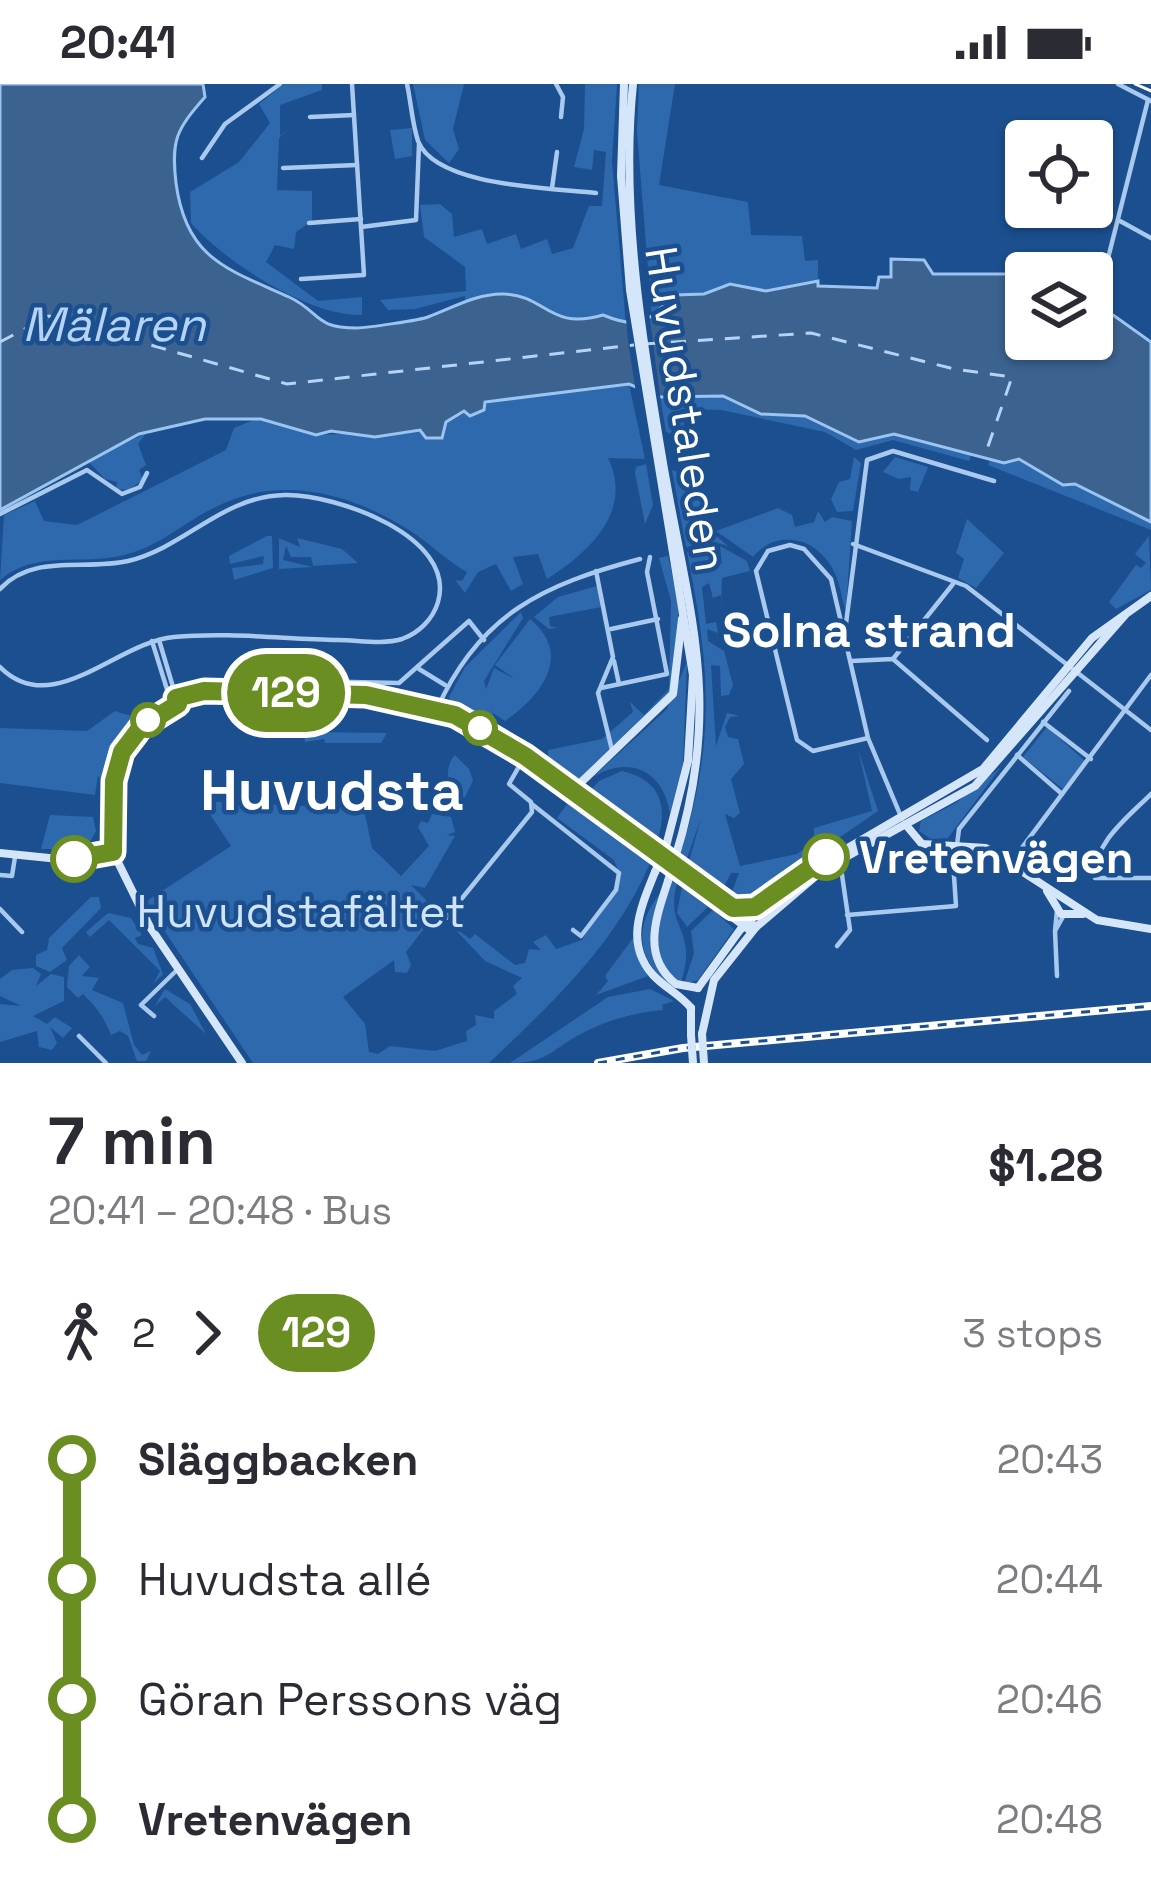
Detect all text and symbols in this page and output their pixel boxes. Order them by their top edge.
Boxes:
text: 20:41 [60,14,177,71]
map controls [1005,120,1113,360]
button: locate [1005,120,1113,228]
street label: Huvudstaleden [632,242,740,576]
button: layers [1005,252,1113,360]
water label: Mälaren [22,294,207,355]
district label: Solna strand [722,600,1016,661]
line badge: 129 [217,654,355,732]
text: 129 [251,666,321,719]
unlabelled marker [132,704,164,736]
unlabelled marker [464,712,496,744]
district label: Huvudsta [200,754,464,827]
place label: Vretenvägen [859,829,1134,886]
marker: Vretenvägen [804,835,848,879]
unlabelled marker [52,837,96,881]
park label: Huvudstafältet [137,883,465,940]
text: 7 min [48,1099,216,1183]
text: $1.28 [988,1137,1103,1194]
text: 20:41 – 20:48 · Bus [48,1186,392,1235]
icon: walk [48,1300,114,1366]
icon: forward [174,1300,240,1366]
text: 129 [282,1306,351,1359]
text: 2 [132,1309,156,1358]
text: 3 stops [962,1309,1103,1358]
text: Släggbacken [138,1431,419,1488]
text: 20:43 [997,1435,1103,1484]
text: Huvudsta allé [138,1551,432,1608]
text: 20:44 [996,1555,1103,1604]
text: Göran Perssons väg [138,1671,562,1728]
text: 20:46 [996,1675,1103,1724]
text: Vretenvägen [138,1791,413,1848]
text: 20:48 [996,1795,1103,1844]

